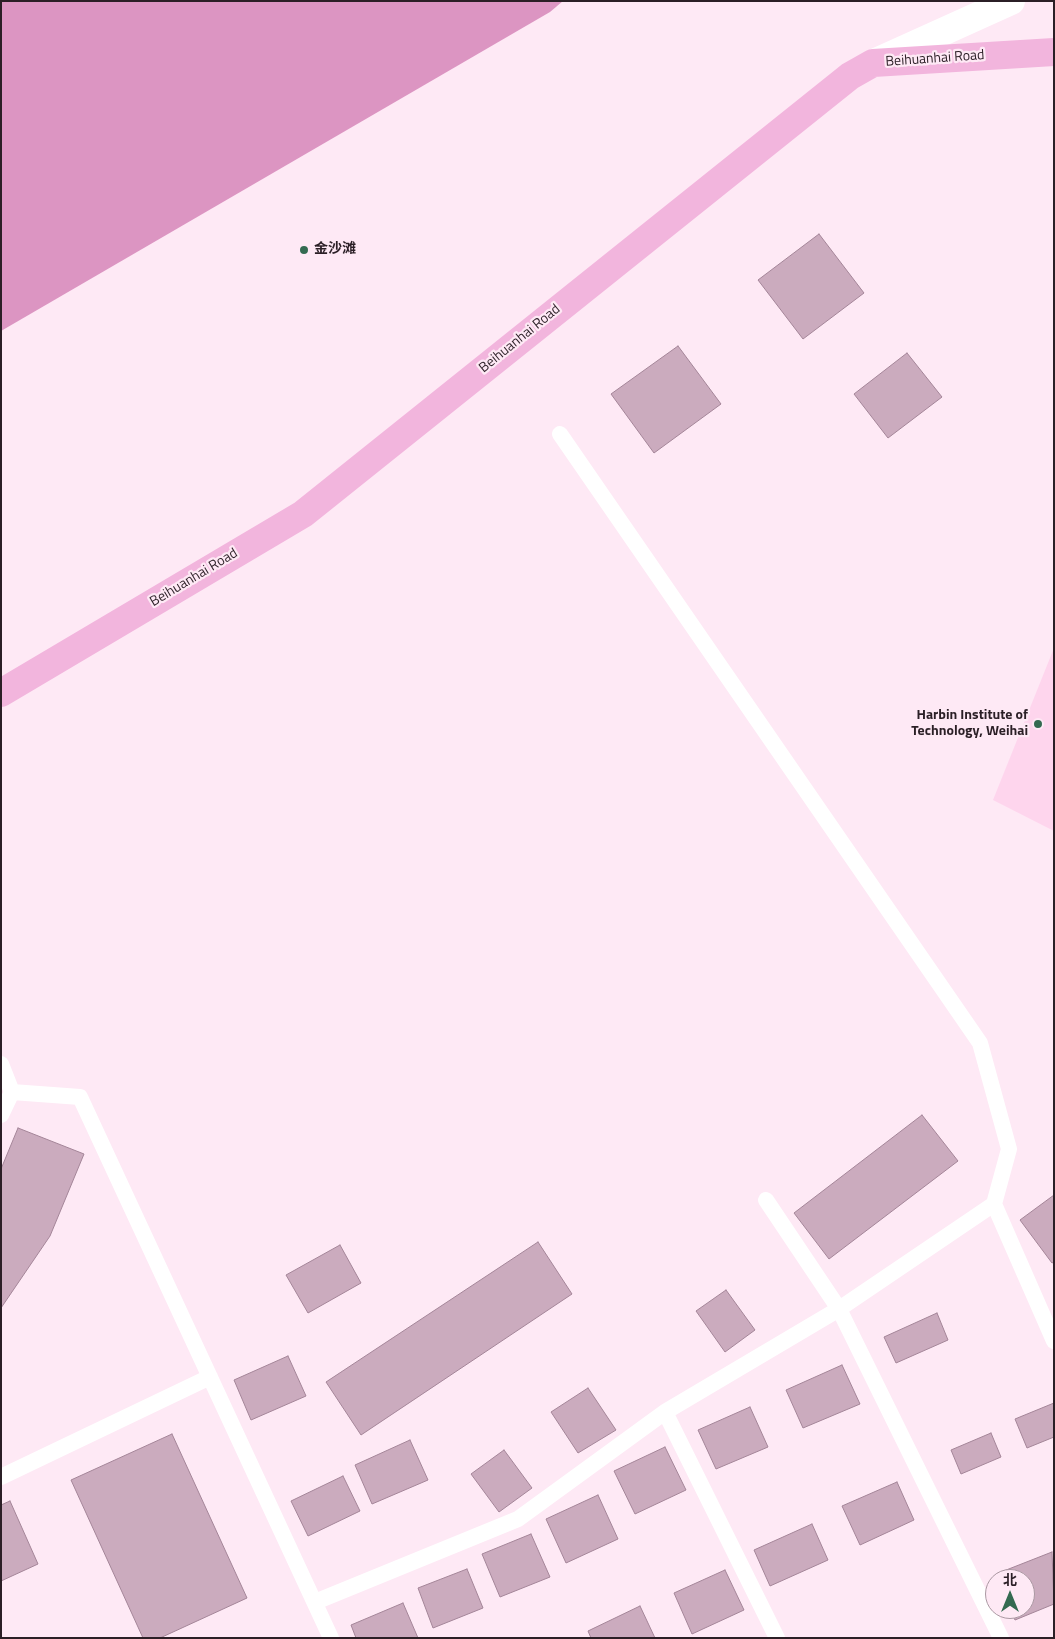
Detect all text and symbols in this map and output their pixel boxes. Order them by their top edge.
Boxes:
street label: Beihuanhai Road [885,47,985,71]
place label: 金沙滩 [314,242,356,258]
marker: 金沙滩 [298,244,310,256]
street label: Beihuanhai Road [476,301,564,377]
street label: Beihuanhai Road [147,545,241,611]
place label: Harbin Institute of Technology, Weihai [911,708,1028,740]
marker: Harbin Institute of Technology, Weihai [1032,718,1044,730]
north arrow [985,1569,1035,1619]
text: 北 [1003,1569,1017,1590]

